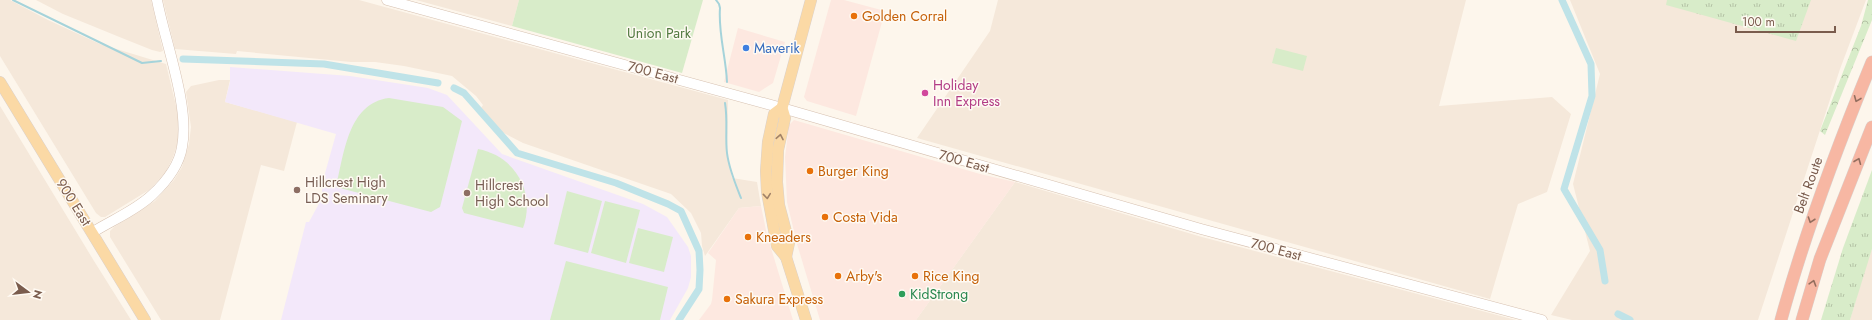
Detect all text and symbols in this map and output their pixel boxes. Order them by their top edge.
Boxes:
place label: Golden Corral [862,6,947,26]
scale bar [1736,8,1835,34]
marker: Golden Corral [849,11,859,21]
text: 100 m [1742,13,1775,31]
park label: Union Park [627,23,692,43]
place label: Maverik [754,38,801,58]
marker: Maverik [741,43,751,53]
street label: 700 East [625,56,681,89]
place label: Holiday Inn Express [933,75,1000,111]
marker: Holiday Inn Express [920,88,930,98]
one-way arrow [1854,94,1862,102]
one-way arrow [776,134,784,140]
street label: 700 East [936,144,992,178]
street label: Belt Route [1788,154,1828,216]
one-way arrow [1853,157,1861,165]
place label: Burger King [818,161,889,181]
marker: Burger King [805,166,815,176]
place label: Hillcrest High LDS Seminary [305,172,388,208]
street label: 900 East [52,174,97,230]
place label: Hillcrest High School [475,175,548,211]
marker: Hillcrest High LDS Seminary [292,185,302,195]
marker: Hillcrest High School [462,188,472,198]
one-way arrow [763,192,772,199]
place label: Costa Vida [833,207,898,227]
marker: Costa Vida [820,212,830,222]
one-way arrow [1808,217,1816,224]
place label: Kneaders [756,227,811,247]
marker: Kneaders [743,232,753,242]
street label: 700 East [1248,233,1304,266]
place label: Arby's [846,266,883,286]
place label: Rice King [923,266,979,286]
marker: Arby's [833,271,843,281]
marker: Rice King [910,271,920,281]
north arrow [8,272,48,312]
one-way arrow [1808,279,1817,286]
place label: KidStrong [910,284,968,304]
text: N [29,288,47,301]
place label: Sakura Express [735,289,824,309]
marker: KidStrong [897,289,907,299]
marker: Sakura Express [722,294,732,304]

